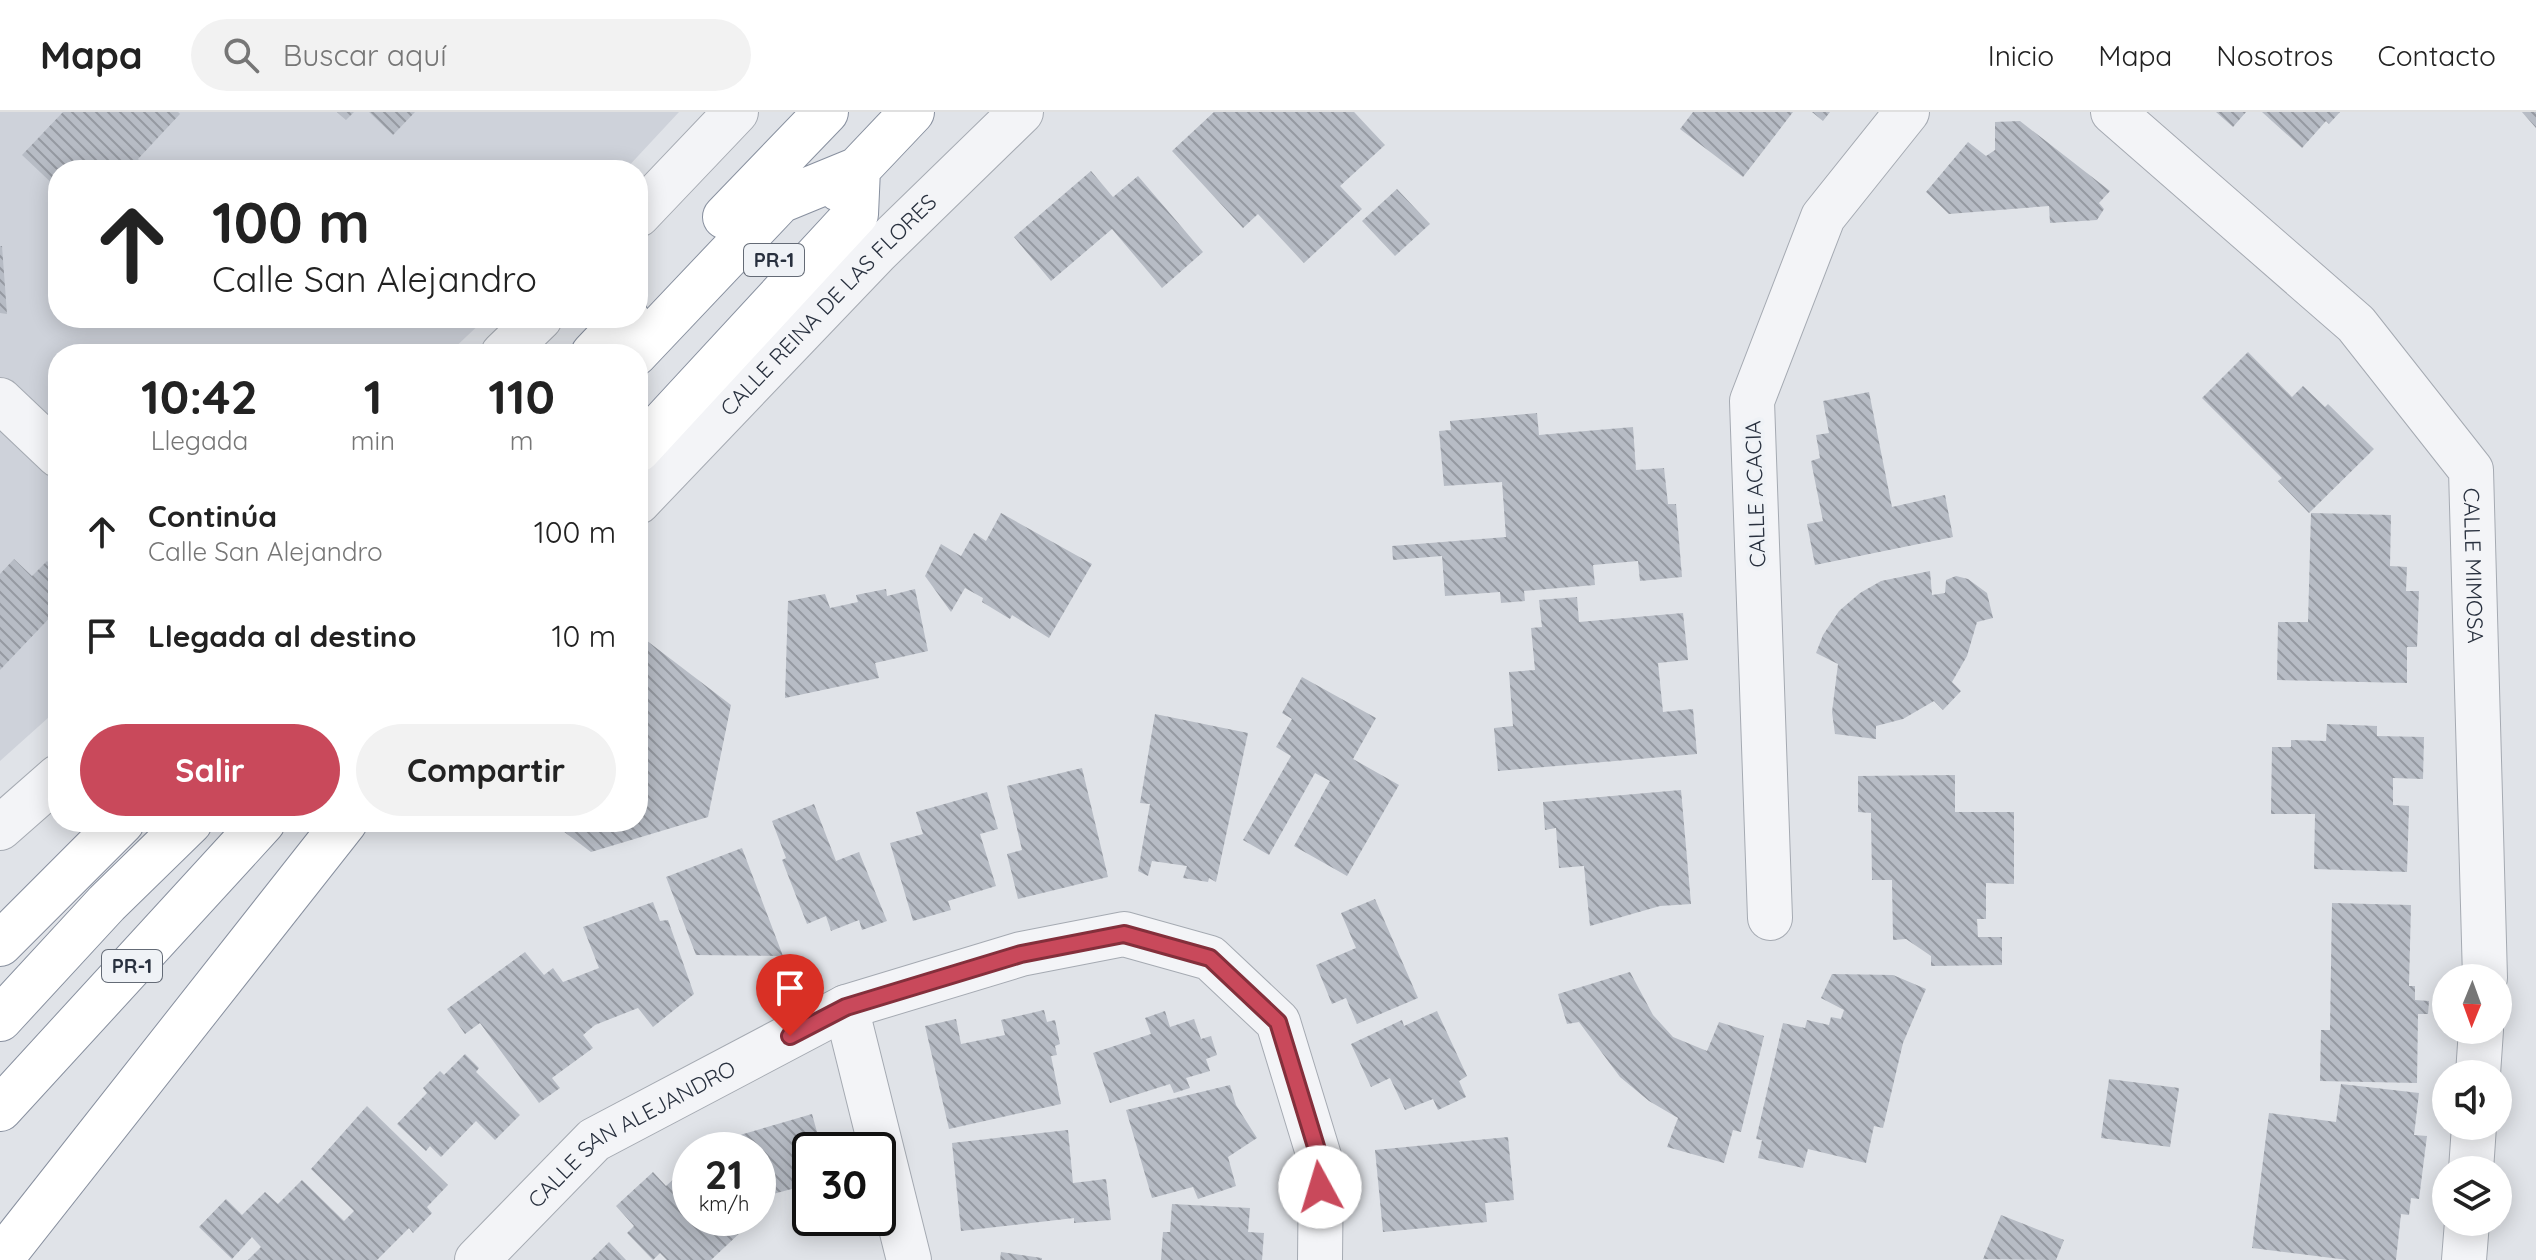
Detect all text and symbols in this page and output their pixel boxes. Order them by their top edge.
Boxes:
search box [191,19,751,91]
text: Mapa [40,31,143,79]
icon: search [219,33,263,77]
text: Buscar aquí [283,36,447,74]
text: Inicio [1988,38,2054,73]
text: Mapa [2098,38,2172,73]
text: Nosotros [2216,38,2333,73]
text: Contacto [2377,38,2496,73]
text: 100 m [212,187,370,257]
street label: CALLE REINA DE LAS FLORES [714,188,942,422]
icon: ahead [80,192,184,296]
road number: PR-1 [744,244,804,276]
text: Calle San Alejandro [212,256,537,301]
text: 10:42 [141,366,258,426]
text: 1 [364,366,382,426]
text: 110 [488,366,555,426]
street label: CALLE ACACIA [1738,420,1772,568]
text: Llegada [151,424,248,457]
text: min [351,424,395,457]
text: m [510,424,533,457]
street label: CALLE MIMOSA [2457,487,2490,644]
text: Continúa [148,497,277,535]
icon: ahead [80,510,124,554]
text: 100 m [534,513,616,551]
text: Calle San Alejandro [148,535,383,568]
icon: arrive [80,614,124,658]
text: Llegada al destino [148,617,416,655]
text: 10 m [552,617,616,655]
button: Salir [80,724,340,816]
button: Compartir [356,724,616,816]
road number: PR-1 [102,950,162,982]
pin [756,954,824,1036]
north arrow [2432,964,2512,1044]
map controls [2432,964,2512,1236]
icon: arrive [768,966,812,1010]
street label: CALLE SAN ALEJANDRO [522,1054,740,1214]
button: sound [2432,1060,2512,1140]
speed limit sign: 30 [792,1132,896,1236]
position arrow [1278,1145,1362,1229]
text: 21 [705,1149,743,1199]
button: layers [2432,1156,2512,1236]
text: km/h [699,1191,749,1216]

